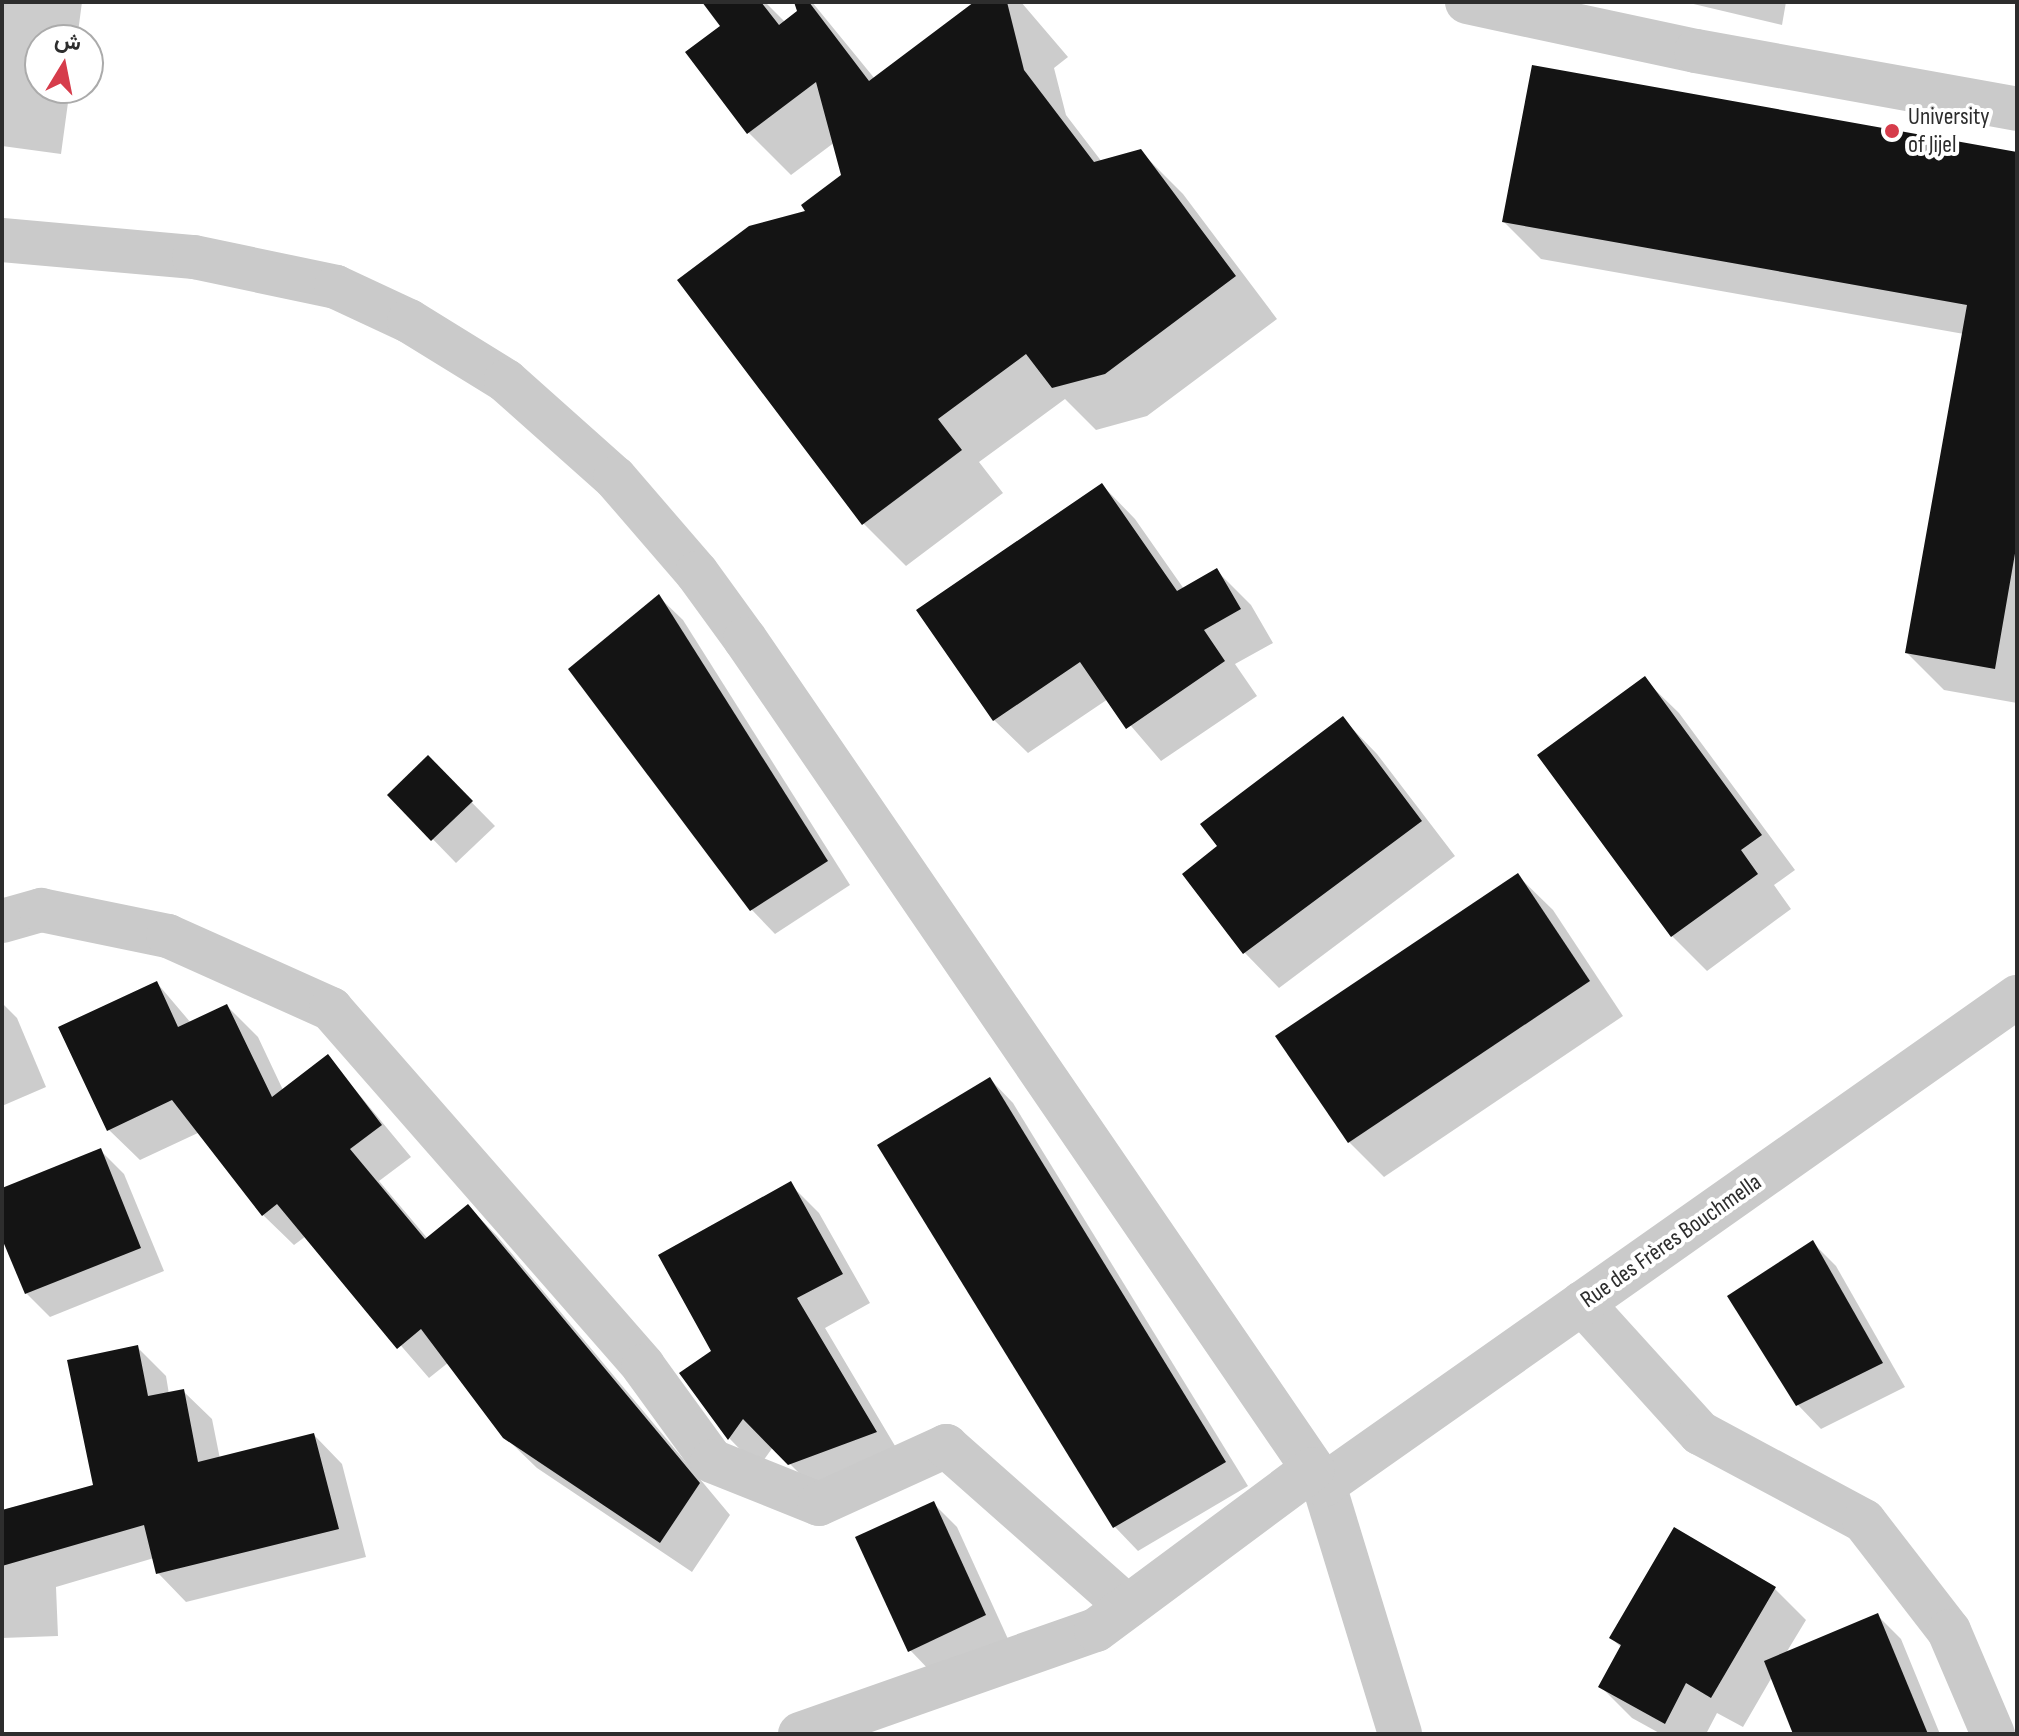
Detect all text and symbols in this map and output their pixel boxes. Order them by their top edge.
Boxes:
north arrow [24,24,104,104]
text: ش [53,26,83,57]
place label: University of Jijel [1908,103,1990,159]
marker: University of Jijel [1883,122,1901,140]
street label: Rue des Frères Bouchmella [1575,1168,1767,1314]

